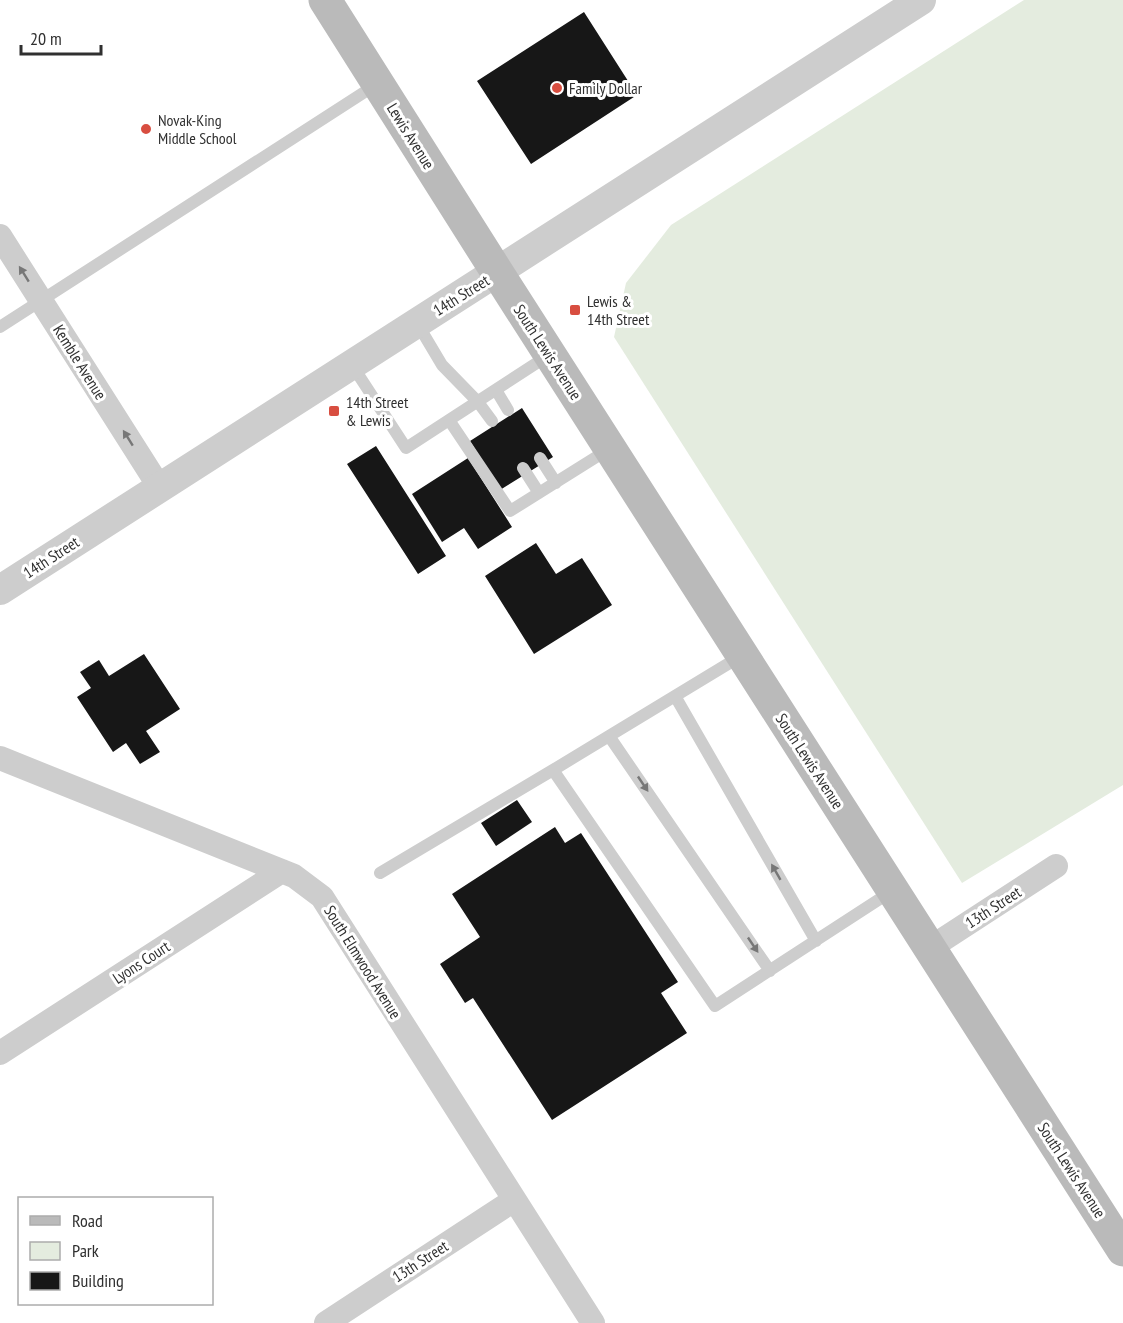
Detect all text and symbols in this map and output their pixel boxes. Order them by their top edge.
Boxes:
scale bar [21,18,100,56]
text: 20 m [30,27,62,50]
place label: Family Dollar [569,78,643,98]
marker: Family Dollar [550,81,564,95]
street label: Lewis Avenue [383,99,439,173]
place label: Novak-King Middle School [158,110,237,148]
marker: Novak-King Middle School [139,122,153,136]
one-way arrow [18,266,30,282]
street label: 14th Street [429,270,493,320]
place label: Lewis & 14th Street [587,291,650,329]
street label: South Lewis Avenue [510,301,586,403]
marker: Lewis & 14th Street [568,303,582,317]
street label: Kemble Avenue [49,321,111,403]
place label: 14th Street & Lewis [346,392,409,430]
marker: 14th Street & Lewis [327,404,341,418]
one-way arrow [123,430,134,446]
street label: 14th Street [19,531,83,582]
street label: South Lewis Avenue [772,710,848,812]
one-way arrow [637,776,648,793]
one-way arrow [771,864,782,880]
street label: 13th Street [961,881,1025,932]
street label: South Elmwood Avenue [320,902,406,1022]
street label: Lyons Court [109,936,174,988]
one-way arrow [747,937,759,953]
street label: South Lewis Avenue [1034,1119,1110,1221]
legend [18,1197,213,1305]
text: Road [72,1209,103,1232]
street label: 13th Street [388,1235,452,1286]
text: Park [72,1239,99,1262]
text: Building [72,1269,124,1292]

